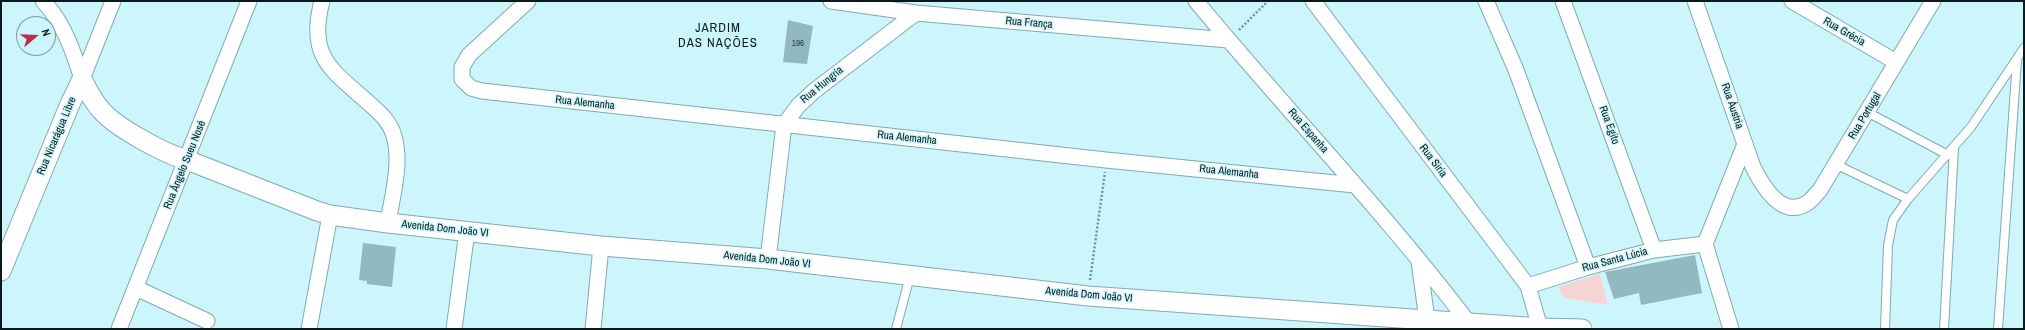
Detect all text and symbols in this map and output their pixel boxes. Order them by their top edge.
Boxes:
street label: Rua França [1005,14,1053,32]
street label: Rua Grécia [1821,15,1867,49]
north arrow [16,16,56,56]
district label: JARDIM DAS NAÇÕES [678,21,758,52]
text: N [39,27,54,38]
house number: 196 [792,39,804,49]
street label: Rua Hungria [798,64,846,106]
street label: Rua Áustria [1718,81,1746,131]
street label: Rua Portugal [1846,90,1884,142]
street label: Rua Alemanha [555,93,615,113]
street label: Rua Nicarágua Libre [35,95,79,177]
street label: Rua Egito [1596,104,1622,146]
street label: Rua Espanha [1285,106,1331,156]
street label: Rua Ângelo Sueu Nosé [161,119,209,211]
street label: Rua Alemanha [877,128,937,148]
street label: Rua Siria [1416,142,1450,180]
street label: Rua Alemanha [1199,162,1259,182]
street label: Avenida Dom João VI [401,218,489,240]
street label: Rua Santa Lúcia [1581,245,1649,275]
street label: Avenida Dom João VI [723,249,811,271]
street label: Avenida Dom João VI [1045,285,1133,305]

